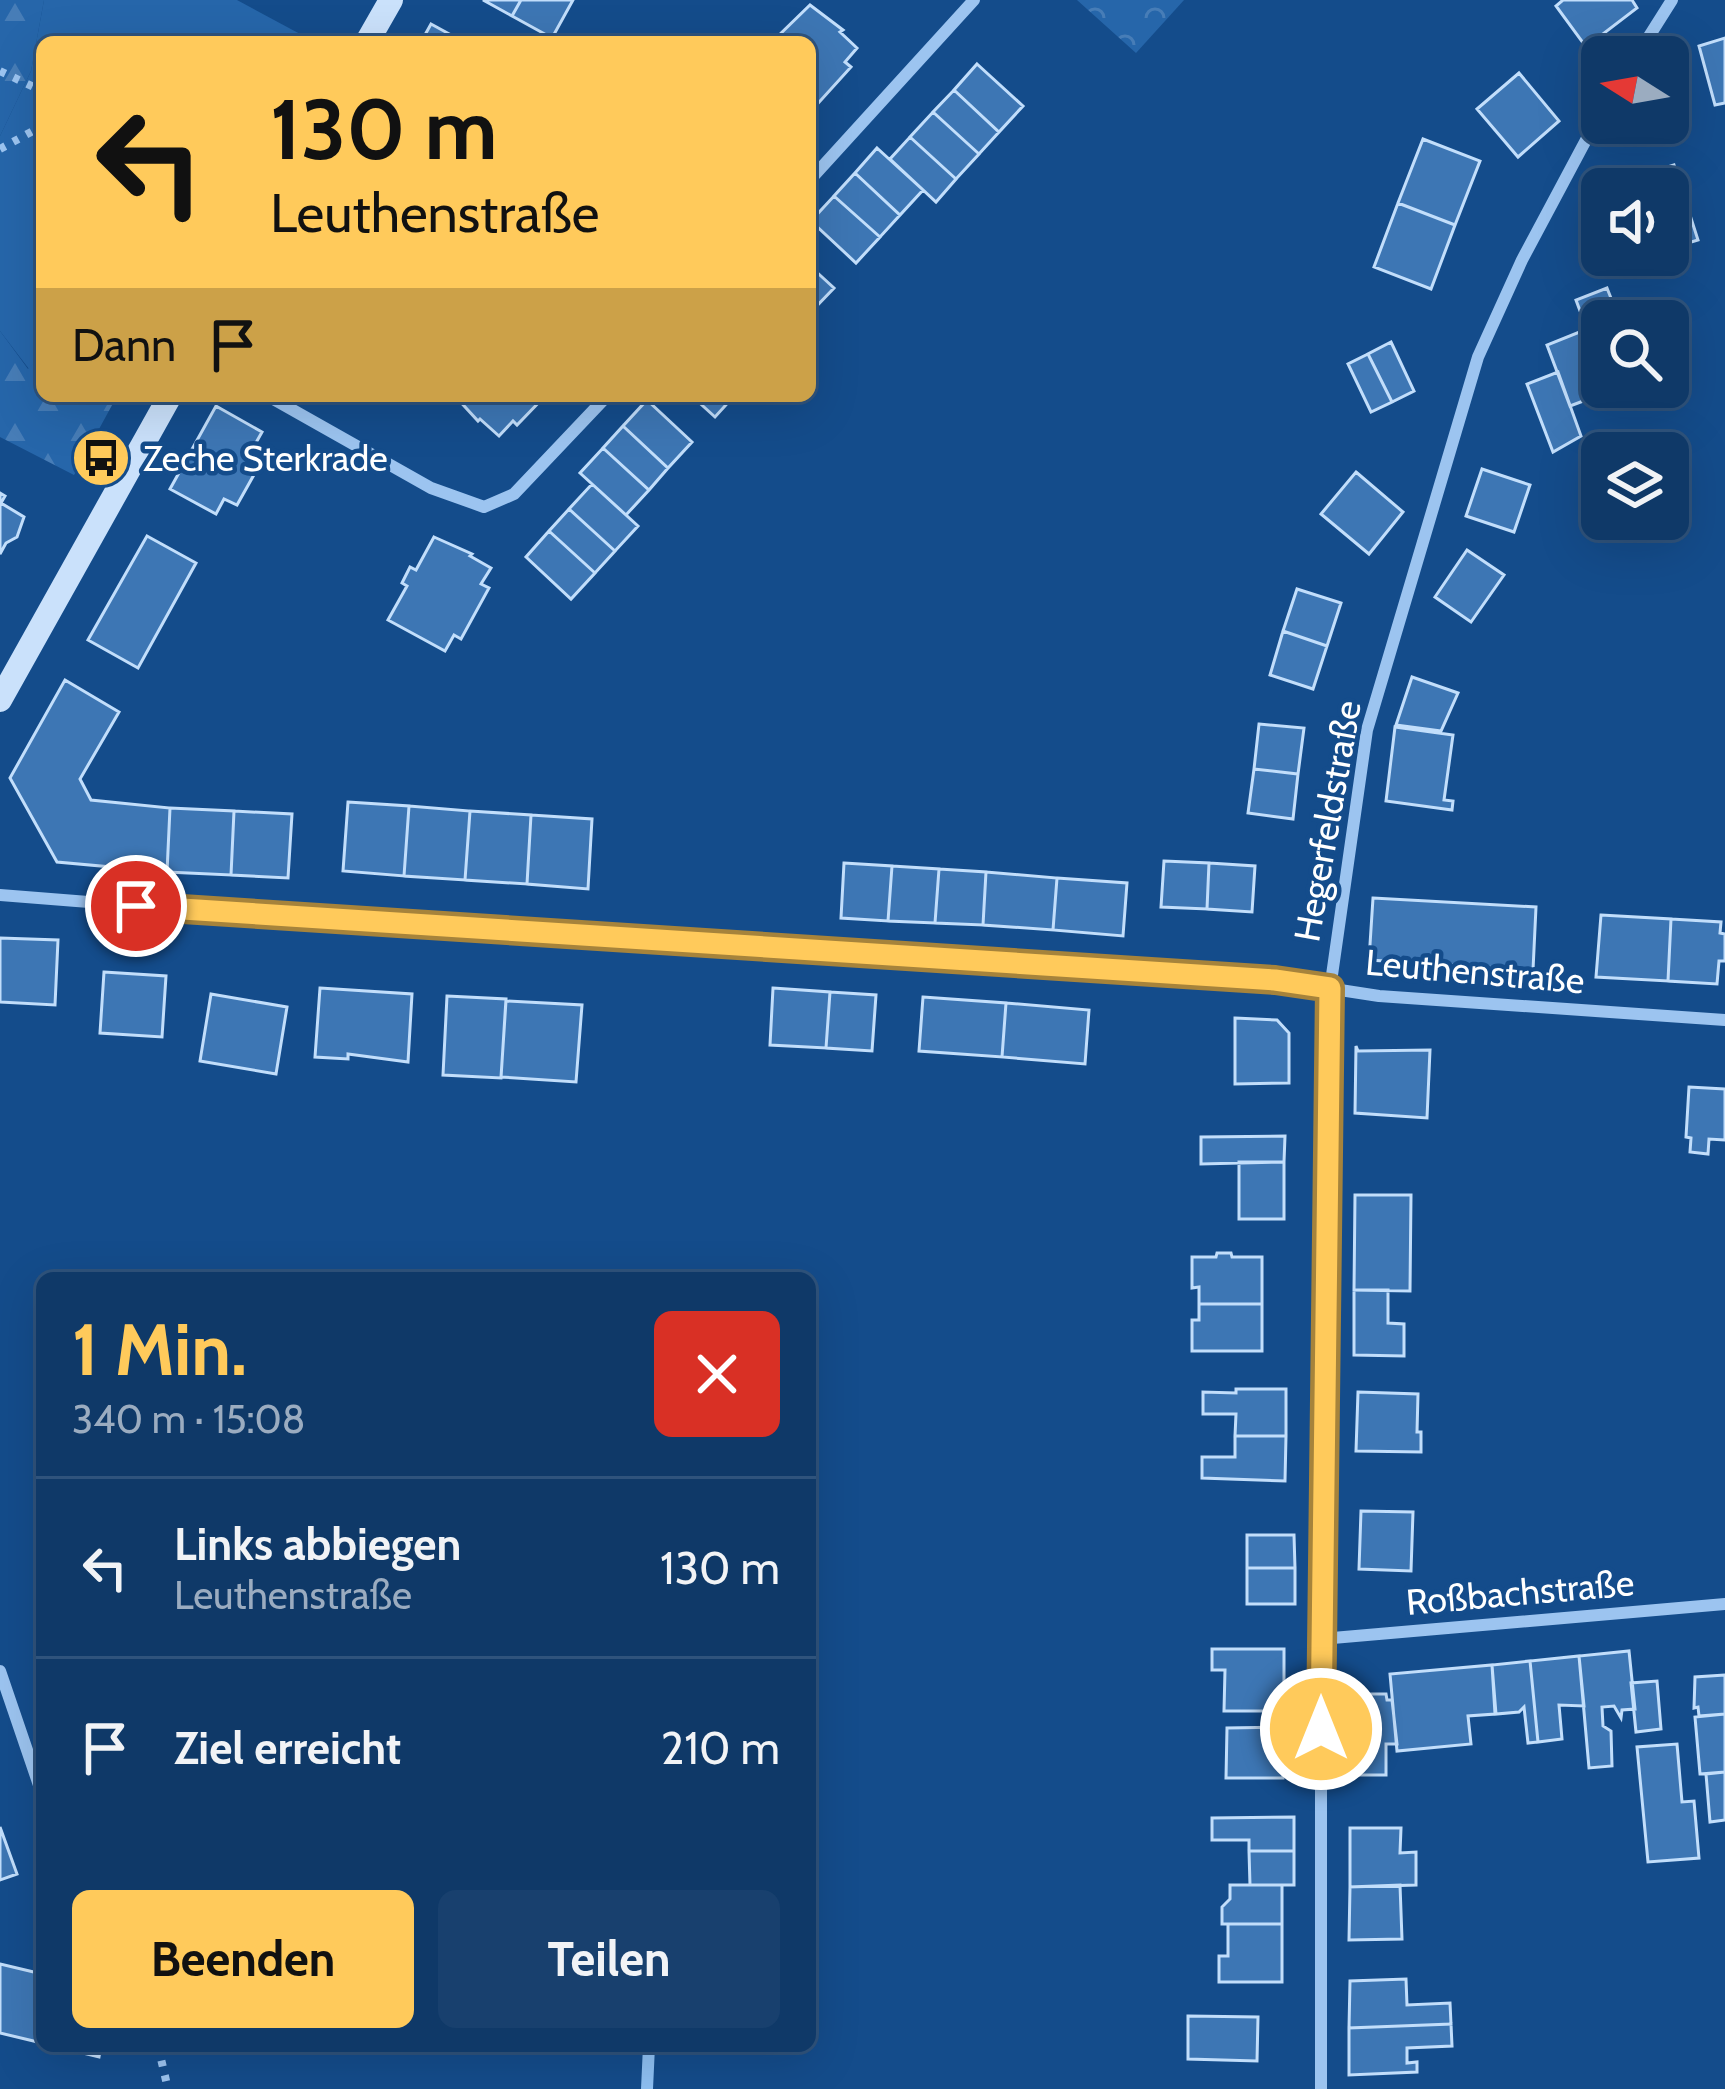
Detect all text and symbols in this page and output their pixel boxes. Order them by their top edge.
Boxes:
north arrow [1581,36,1689,144]
map controls [1581,36,1689,540]
text: 130 m [270,78,497,180]
icon: left [72,84,228,240]
button: sound [1581,168,1689,276]
text: Leuthenstraße [270,180,599,246]
button: search [1581,300,1689,408]
icon: arrive [200,312,266,378]
text: Dann [72,318,176,372]
bus stop icon: Zeche Sterkrade [70,427,132,489]
button: layers [1581,432,1689,540]
place label: Zeche Sterkrade [143,436,388,480]
street label: Hegerfeldstraße [1284,697,1370,945]
pin [85,855,187,957]
icon: arrive [103,873,169,939]
street label: Leuthenstraße [1364,940,1586,1002]
text: 1 Min. [72,1306,247,1393]
button: close [654,1311,780,1437]
text: 340 m · 15:08 [72,1395,305,1443]
text: Links abbiegen [174,1517,461,1571]
icon: left [72,1535,138,1601]
text: 130 m [660,1541,780,1595]
street label: Roßbachstraße [1404,1560,1636,1624]
text: Leuthenstraße [174,1571,412,1619]
position arrow [1258,1666,1384,1792]
icon: arrive [72,1715,138,1781]
text: Ziel erreicht [174,1721,401,1775]
text: 210 m [661,1721,780,1775]
button: Beenden [72,1890,414,2028]
button: Teilen [438,1890,780,2028]

